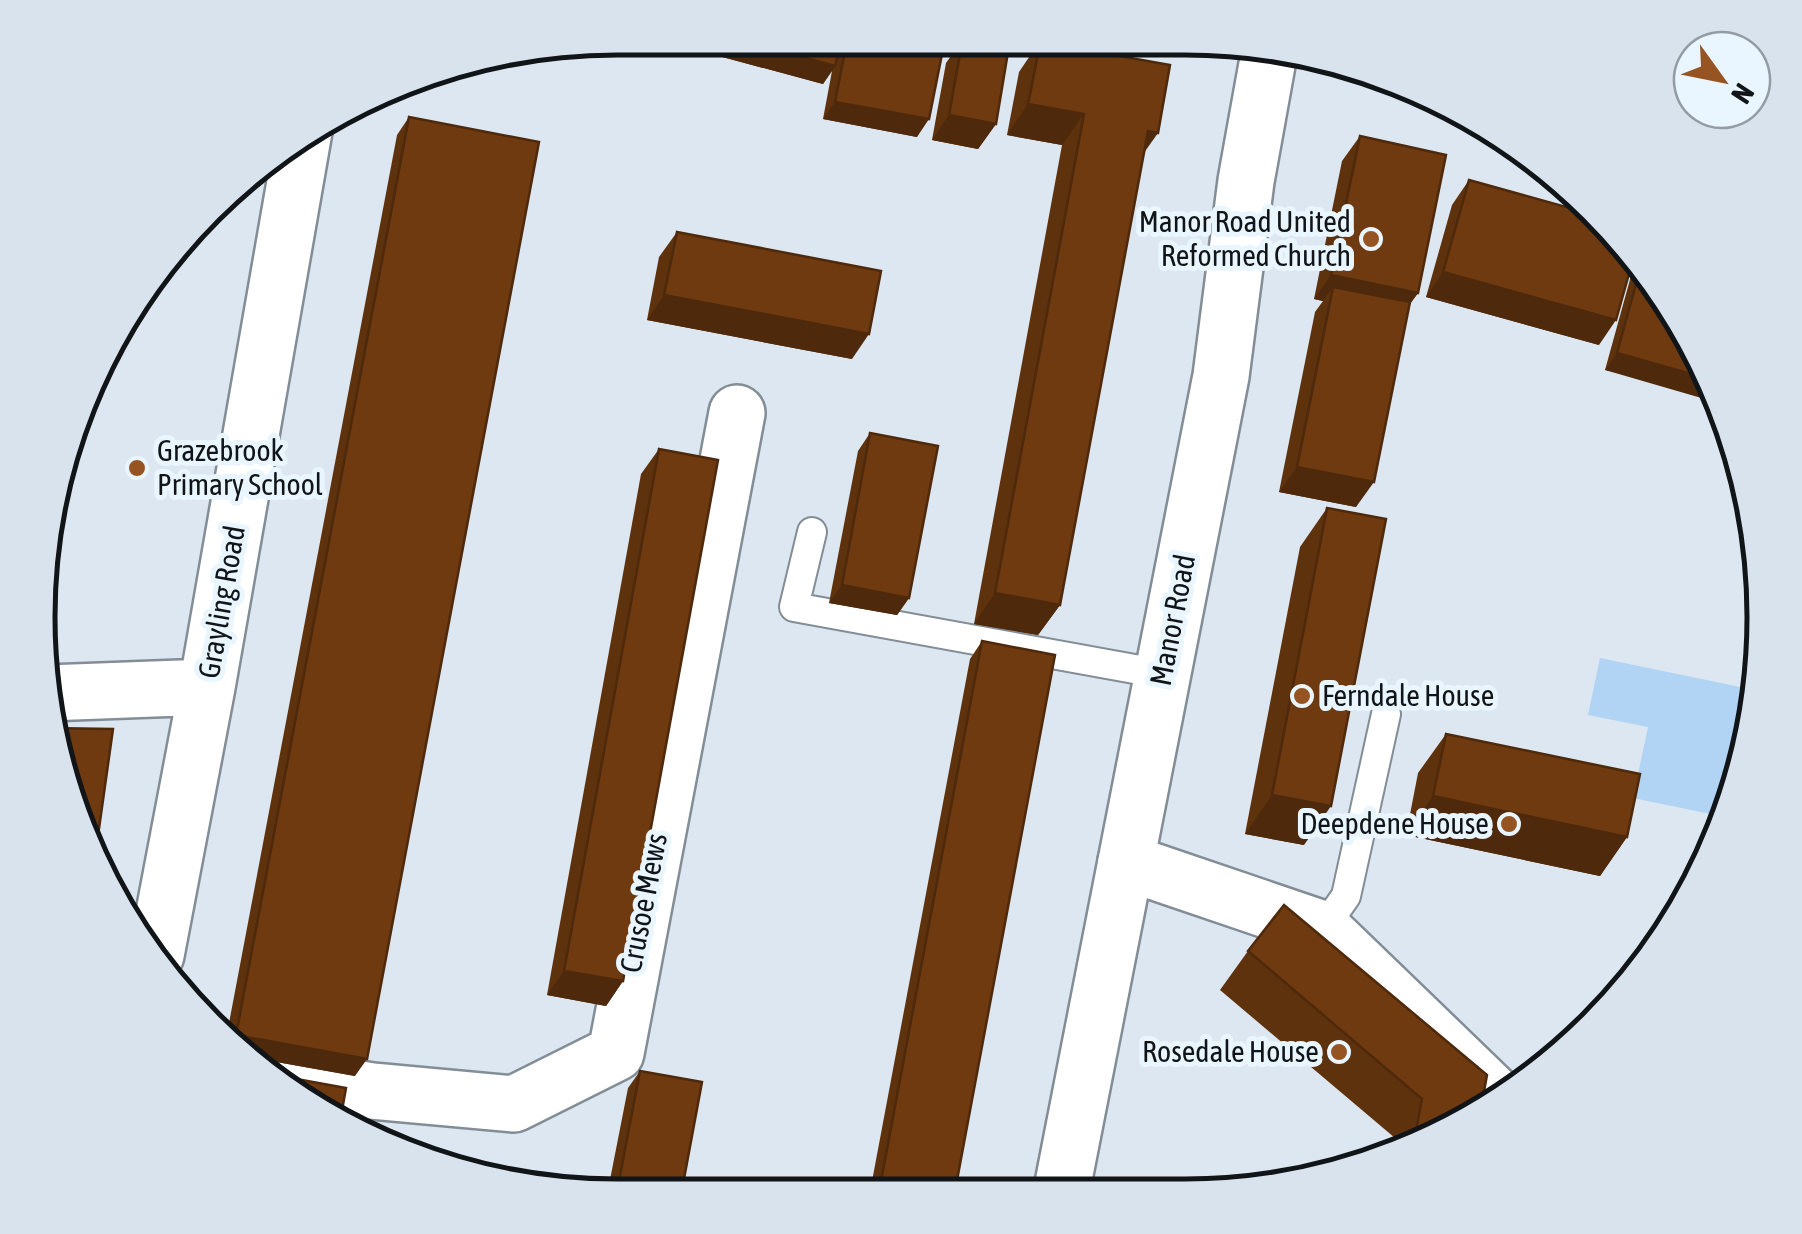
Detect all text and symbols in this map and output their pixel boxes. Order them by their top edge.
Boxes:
north arrow [1672,30,1772,130]
text: N [1725,78,1761,109]
place label: Manor Road United Reformed Church [1139,204,1351,272]
marker: Manor Road United Reformed Church [1360,228,1382,250]
place label: Grazebrook Primary School [157,433,323,501]
marker: Grazebrook Primary School [126,457,148,479]
street label: Grayling Road [191,523,251,681]
street label: Manor Road [1143,551,1201,688]
place label: Ferndale House [1322,678,1494,712]
marker: Ferndale House [1291,685,1313,707]
place label: Deepdene House [1301,806,1489,840]
marker: Deepdene House [1498,813,1520,835]
street label: Crusoe Mews [613,830,673,975]
place label: Rosedale House [1142,1034,1319,1068]
marker: Rosedale House [1328,1041,1350,1063]

